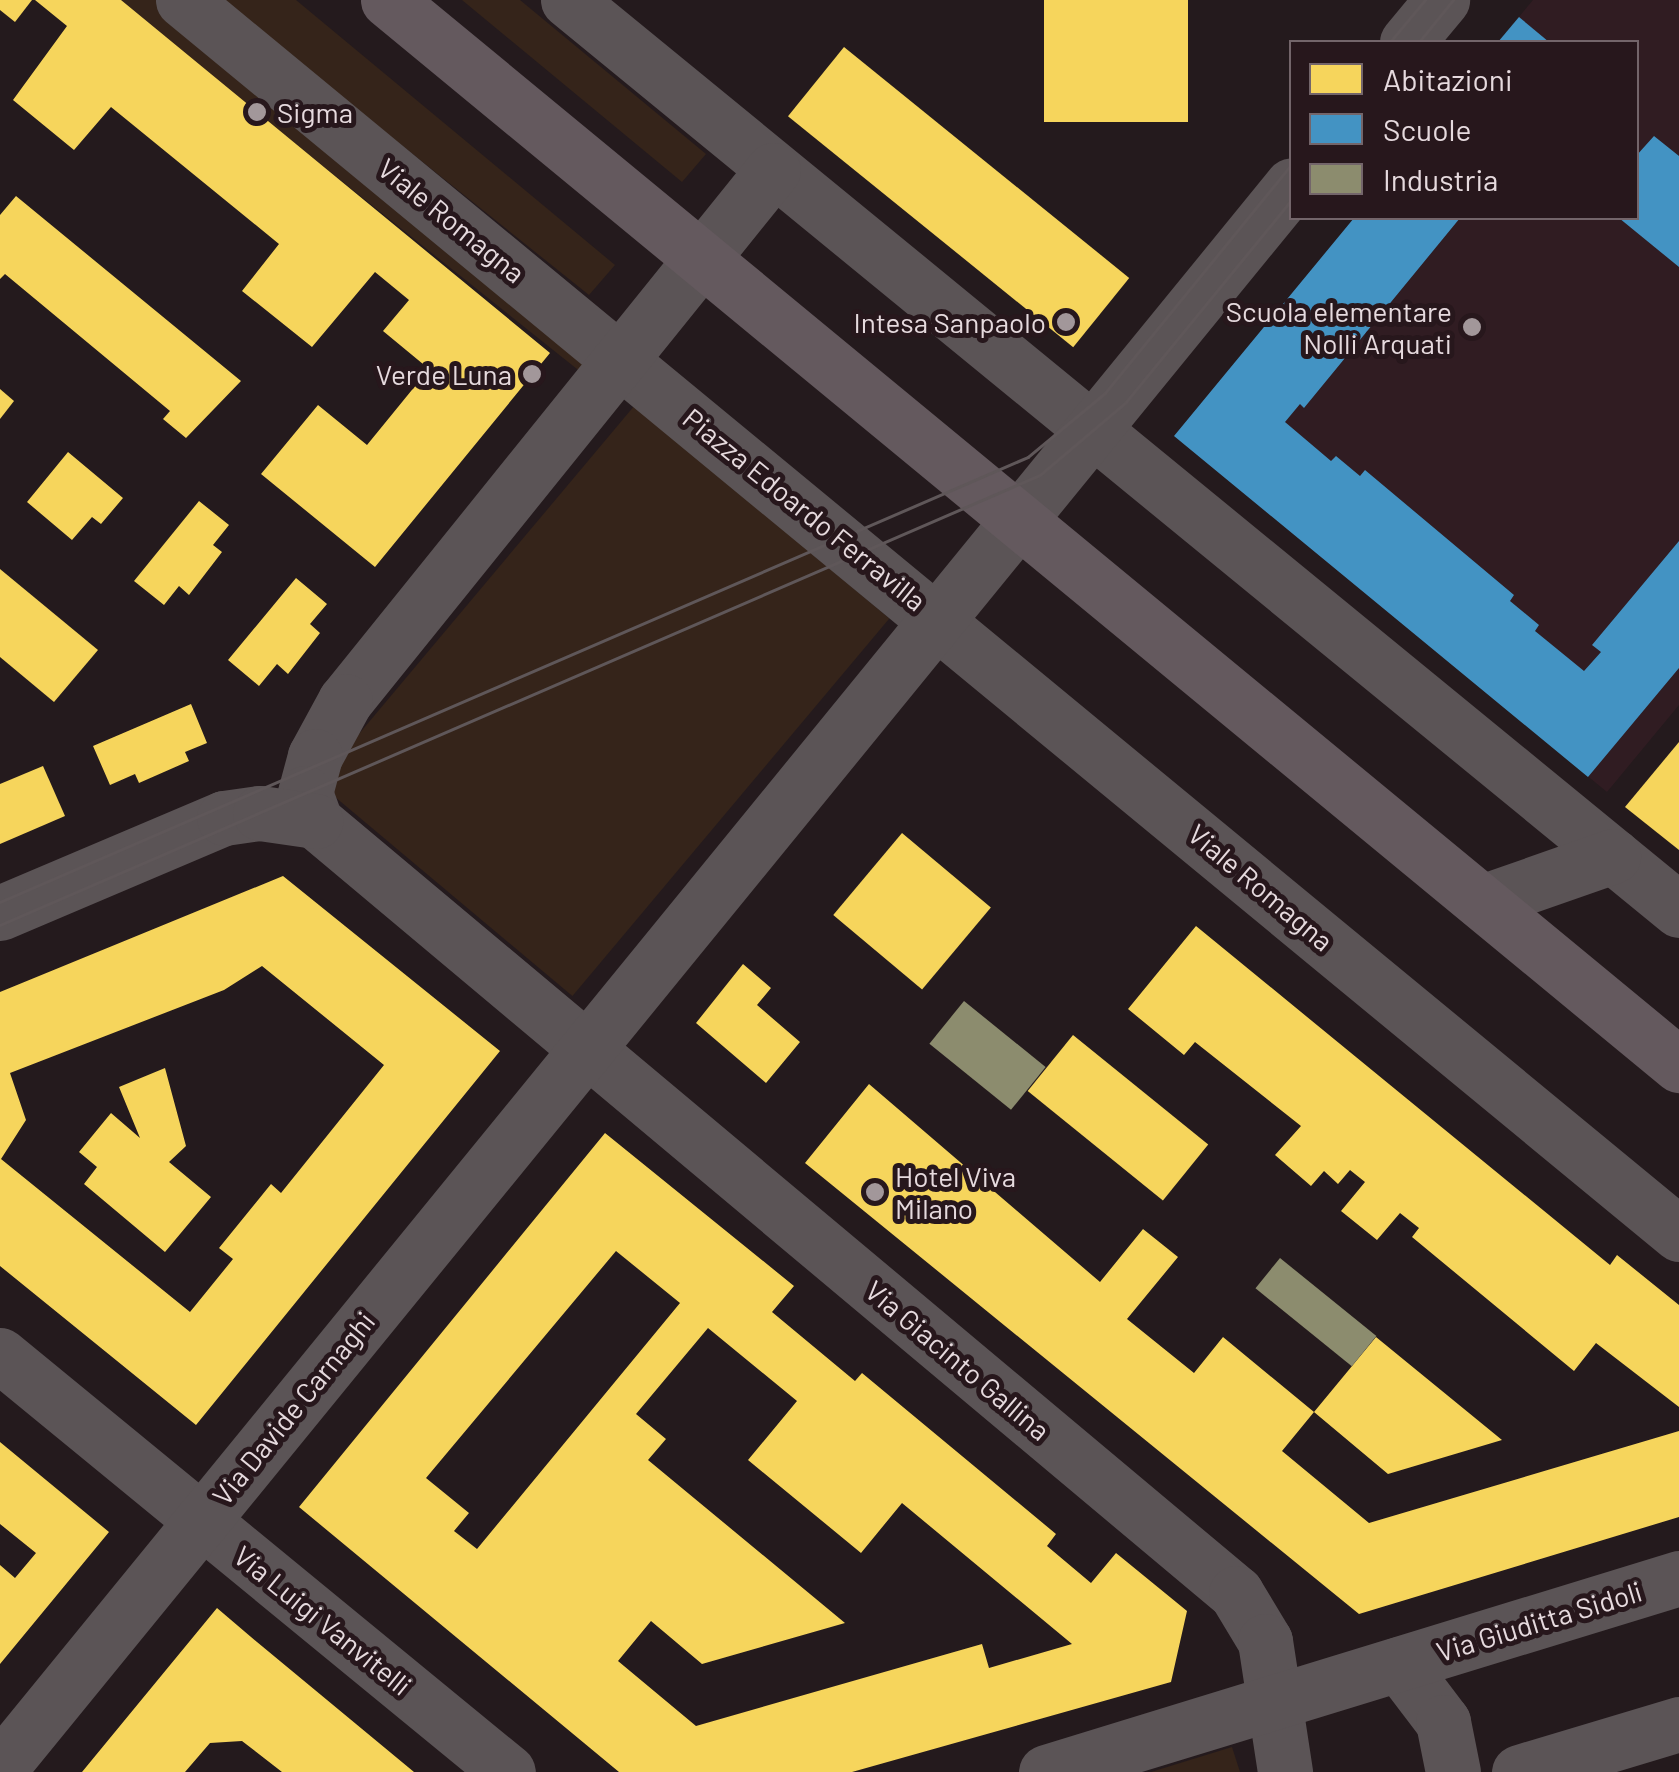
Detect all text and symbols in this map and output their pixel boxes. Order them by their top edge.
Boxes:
legend [1289,40,1639,220]
text: Abitazioni [1383,61,1513,97]
place label: Sigma [277,95,353,129]
marker: Sigma [246,101,268,123]
text: Scuole [1383,111,1471,147]
street label: Viale Romagna [372,151,532,289]
text: Industria [1383,161,1498,197]
place label: Scuola elementare Nolli Arquati [1226,294,1452,360]
place label: Intesa Sanpaolo [853,305,1046,339]
marker: Intesa Sanpaolo [1055,311,1077,333]
marker: Scuola elementare Nolli Arquati [1461,316,1483,338]
place label: Verde Luna [376,357,512,391]
marker: Verde Luna [521,363,543,385]
street label: Piazza Edoardo Ferravilla [677,401,933,617]
street label: Viale Romagna [1182,817,1340,957]
place label: Hotel Viva Milano [895,1159,1016,1225]
marker: Hotel Viva Milano [864,1181,886,1203]
street label: Via Giacinto Gallina [859,1273,1057,1447]
street label: Via Davide Carnaghi [205,1305,381,1511]
street label: Via Luigi Vanvitelli [227,1538,419,1702]
street label: Via Giuditta Sidoli [1432,1574,1646,1668]

